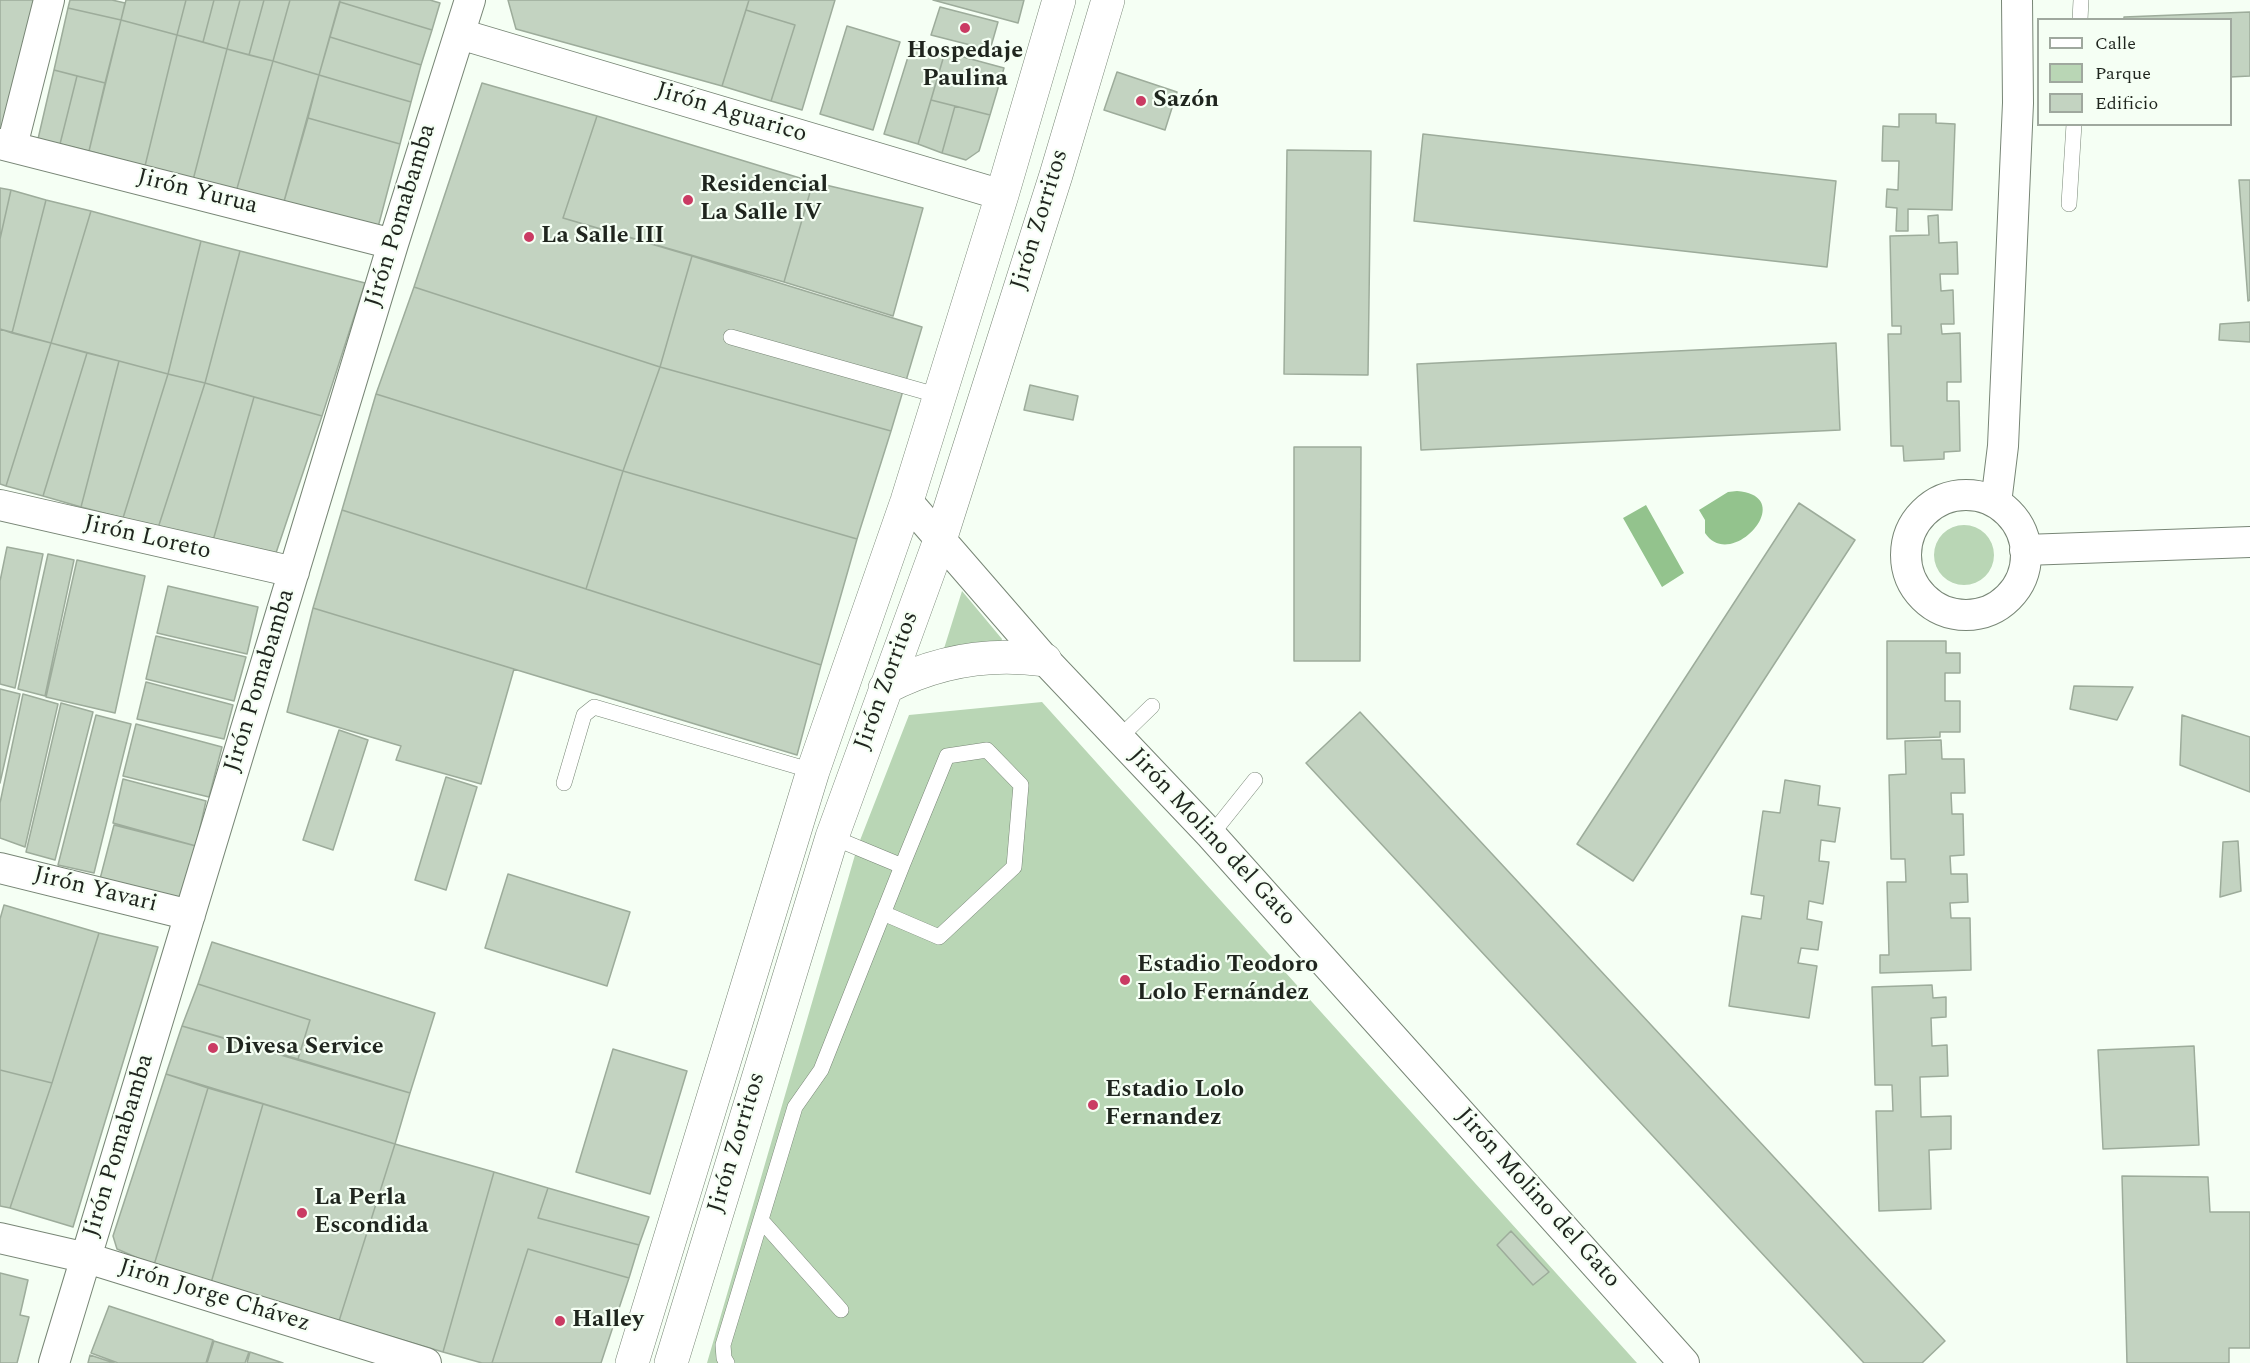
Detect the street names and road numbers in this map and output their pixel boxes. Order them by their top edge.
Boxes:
street label: Jirón Aguarico [652,77,810,151]
street label: Jirón Pomabamba [360,121,444,311]
street label: Jirón Zorritos [1006,146,1076,294]
street label: Jirón Yurua [134,164,260,222]
street label: Jirón Loreto [81,510,213,568]
street label: Jirón Pomabamba [219,586,303,776]
street label: Jirón Zorritos [850,608,926,754]
street label: Jirón Molino del Gato [1121,743,1301,933]
street label: Jirón Yavari [30,862,160,920]
street label: Jirón Pomabamba [78,1051,162,1241]
street label: Jirón Zorritos [703,1069,773,1217]
street label: Jirón Molino del Gato [1449,1103,1625,1295]
street label: Jirón Jorge Chávez [115,1254,313,1340]

